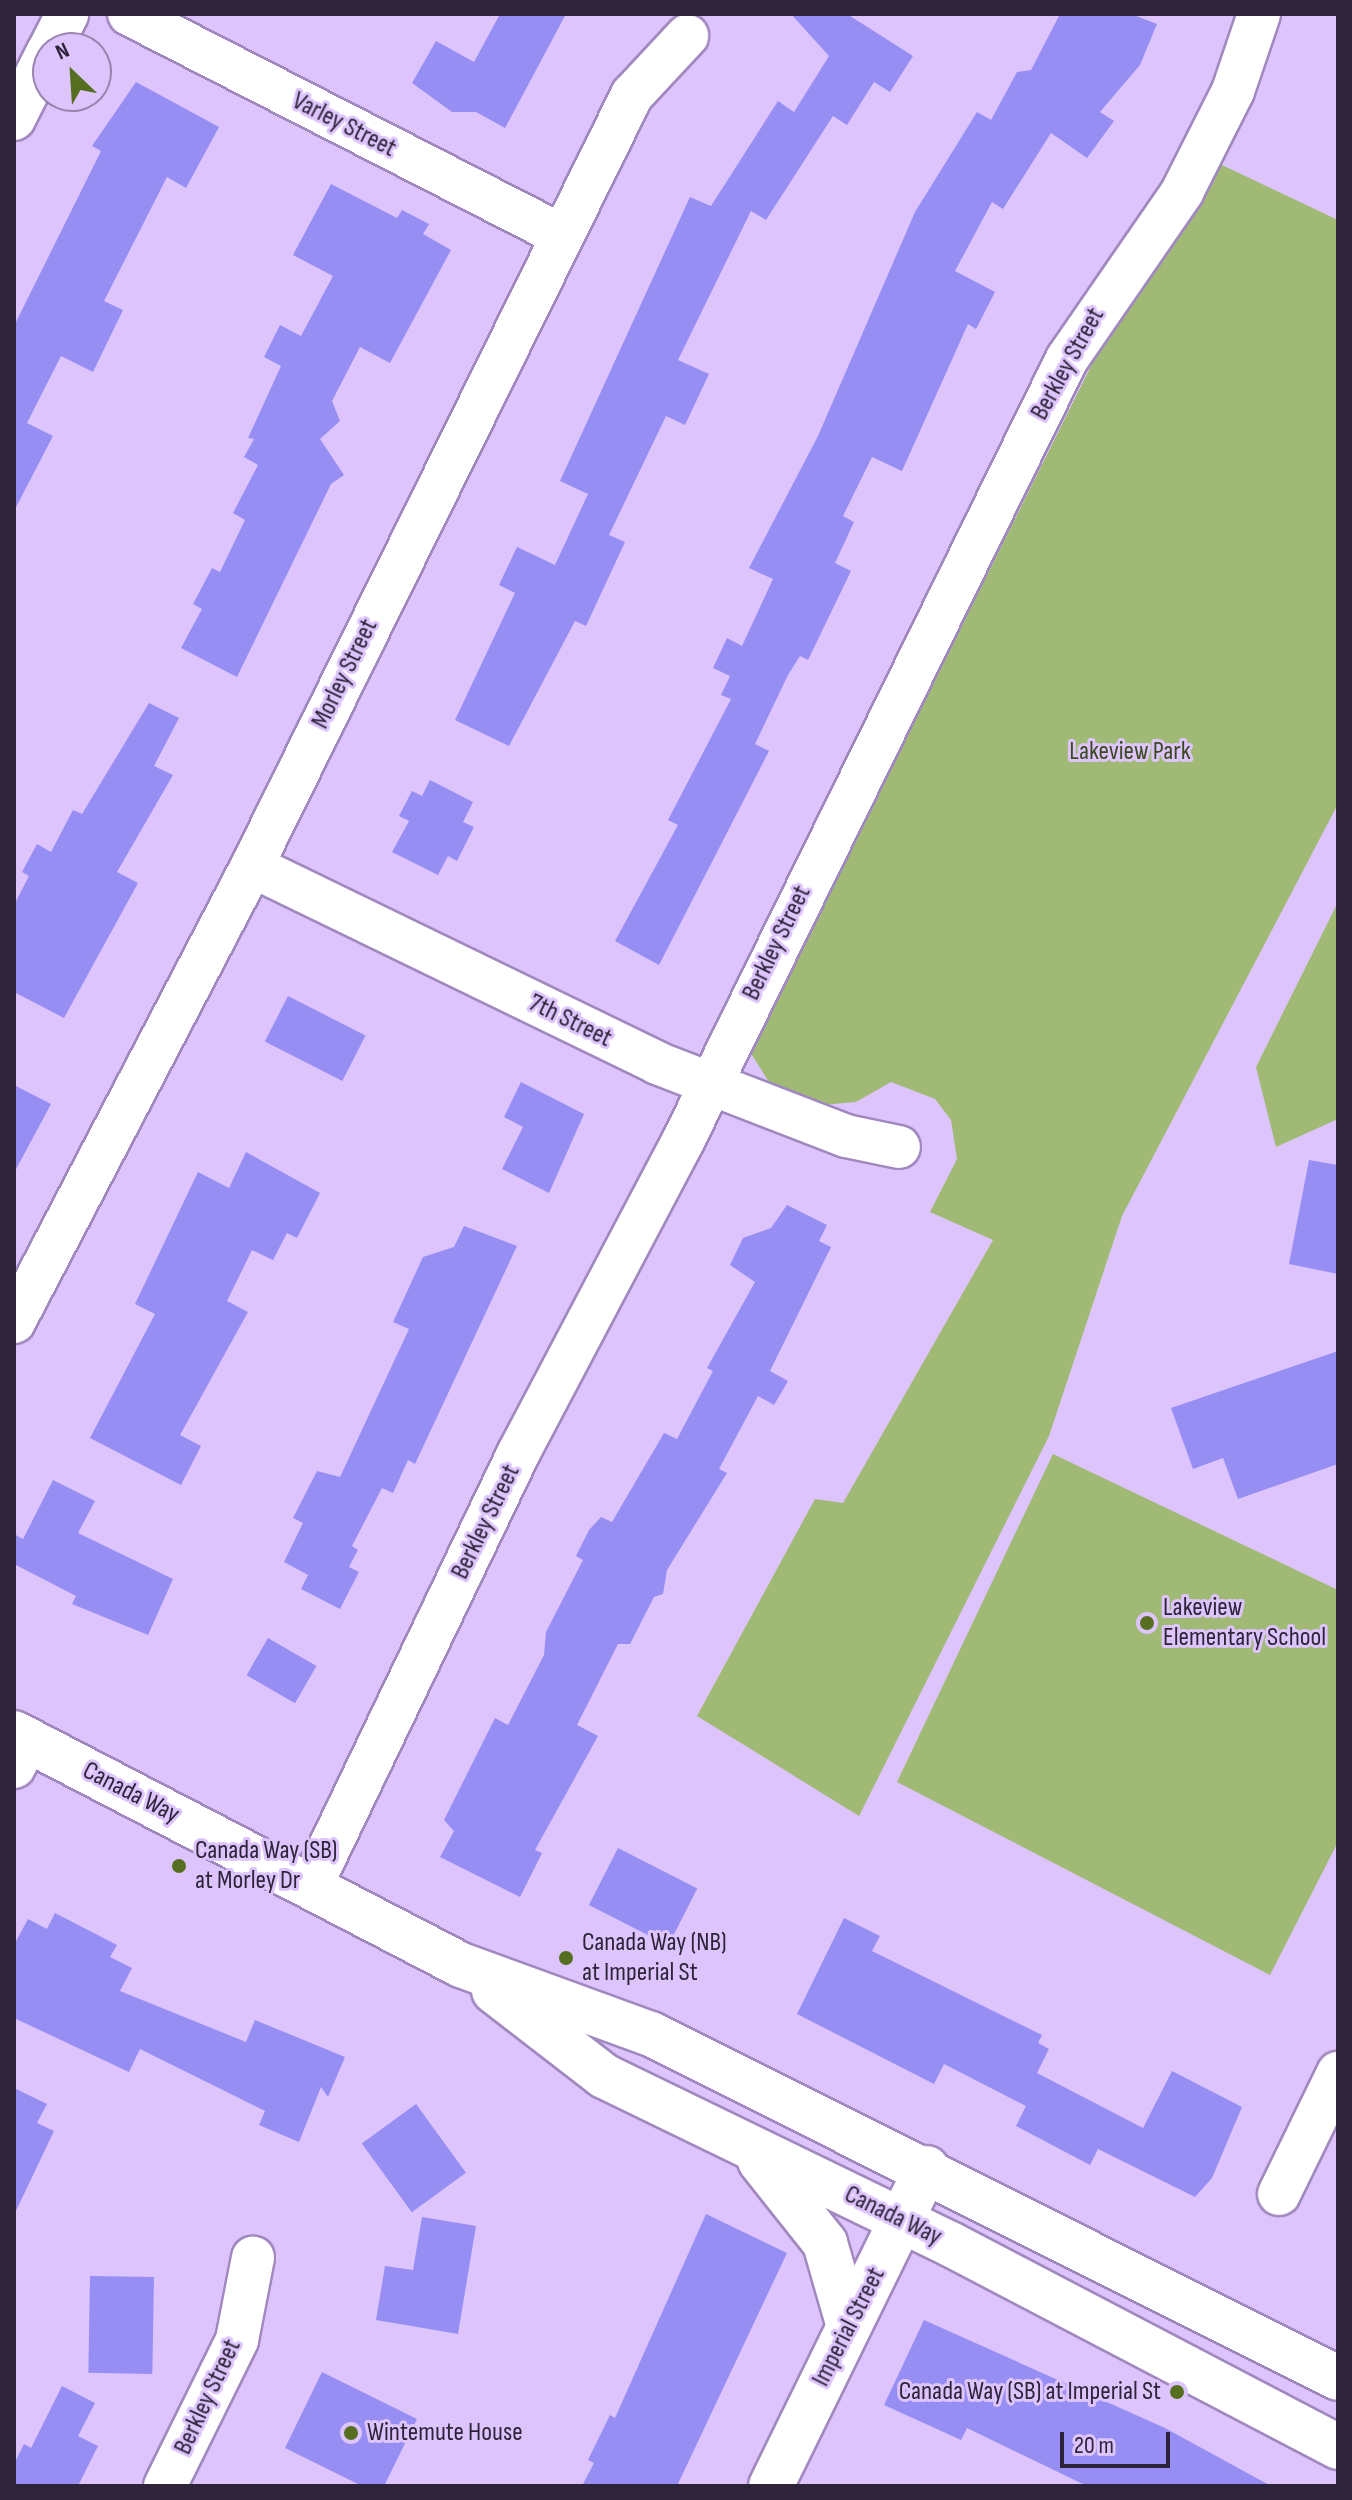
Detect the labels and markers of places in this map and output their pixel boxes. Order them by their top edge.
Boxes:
place label: Lakeview Elementary School [1163,1592,1326,1654]
marker: Lakeview Elementary School [1138,1614,1156,1632]
place label: Canada Way (SB) at Morley Dr [195,1835,337,1896]
marker: Canada Way (SB) at Morley Dr [170,1857,188,1875]
place label: Canada Way (NB) at Imperial St [582,1927,727,1988]
marker: Canada Way (NB) at Imperial St [557,1949,575,1967]
place label: Canada Way (SB) at Imperial St [899,2376,1161,2408]
marker: Canada Way (SB) at Imperial St [1168,2383,1186,2401]
place label: Wintemute House [367,2417,523,2449]
marker: Wintemute House [342,2424,360,2442]

